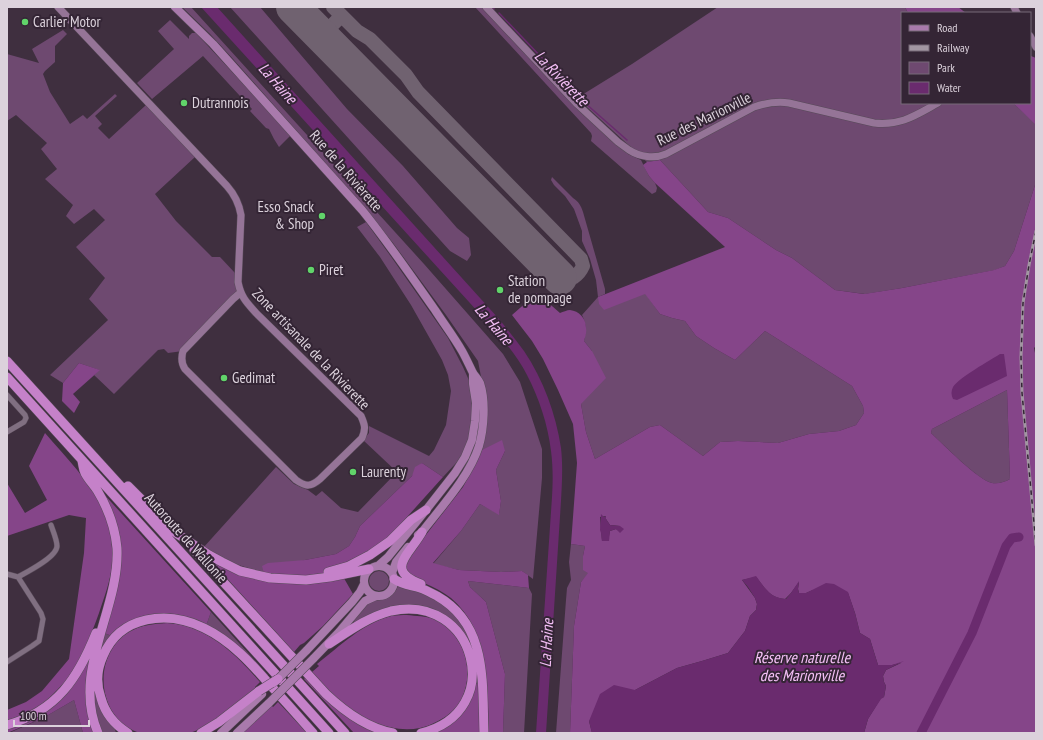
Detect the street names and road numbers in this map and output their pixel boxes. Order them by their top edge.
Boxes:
street label: Rue des Marionville [654,88,754,150]
street label: Rue de la Rivièrette [306,126,387,215]
street label: Zone artisanale de la Rivierette [248,284,374,413]
street label: Autoroute de Wallonie [141,488,232,587]

